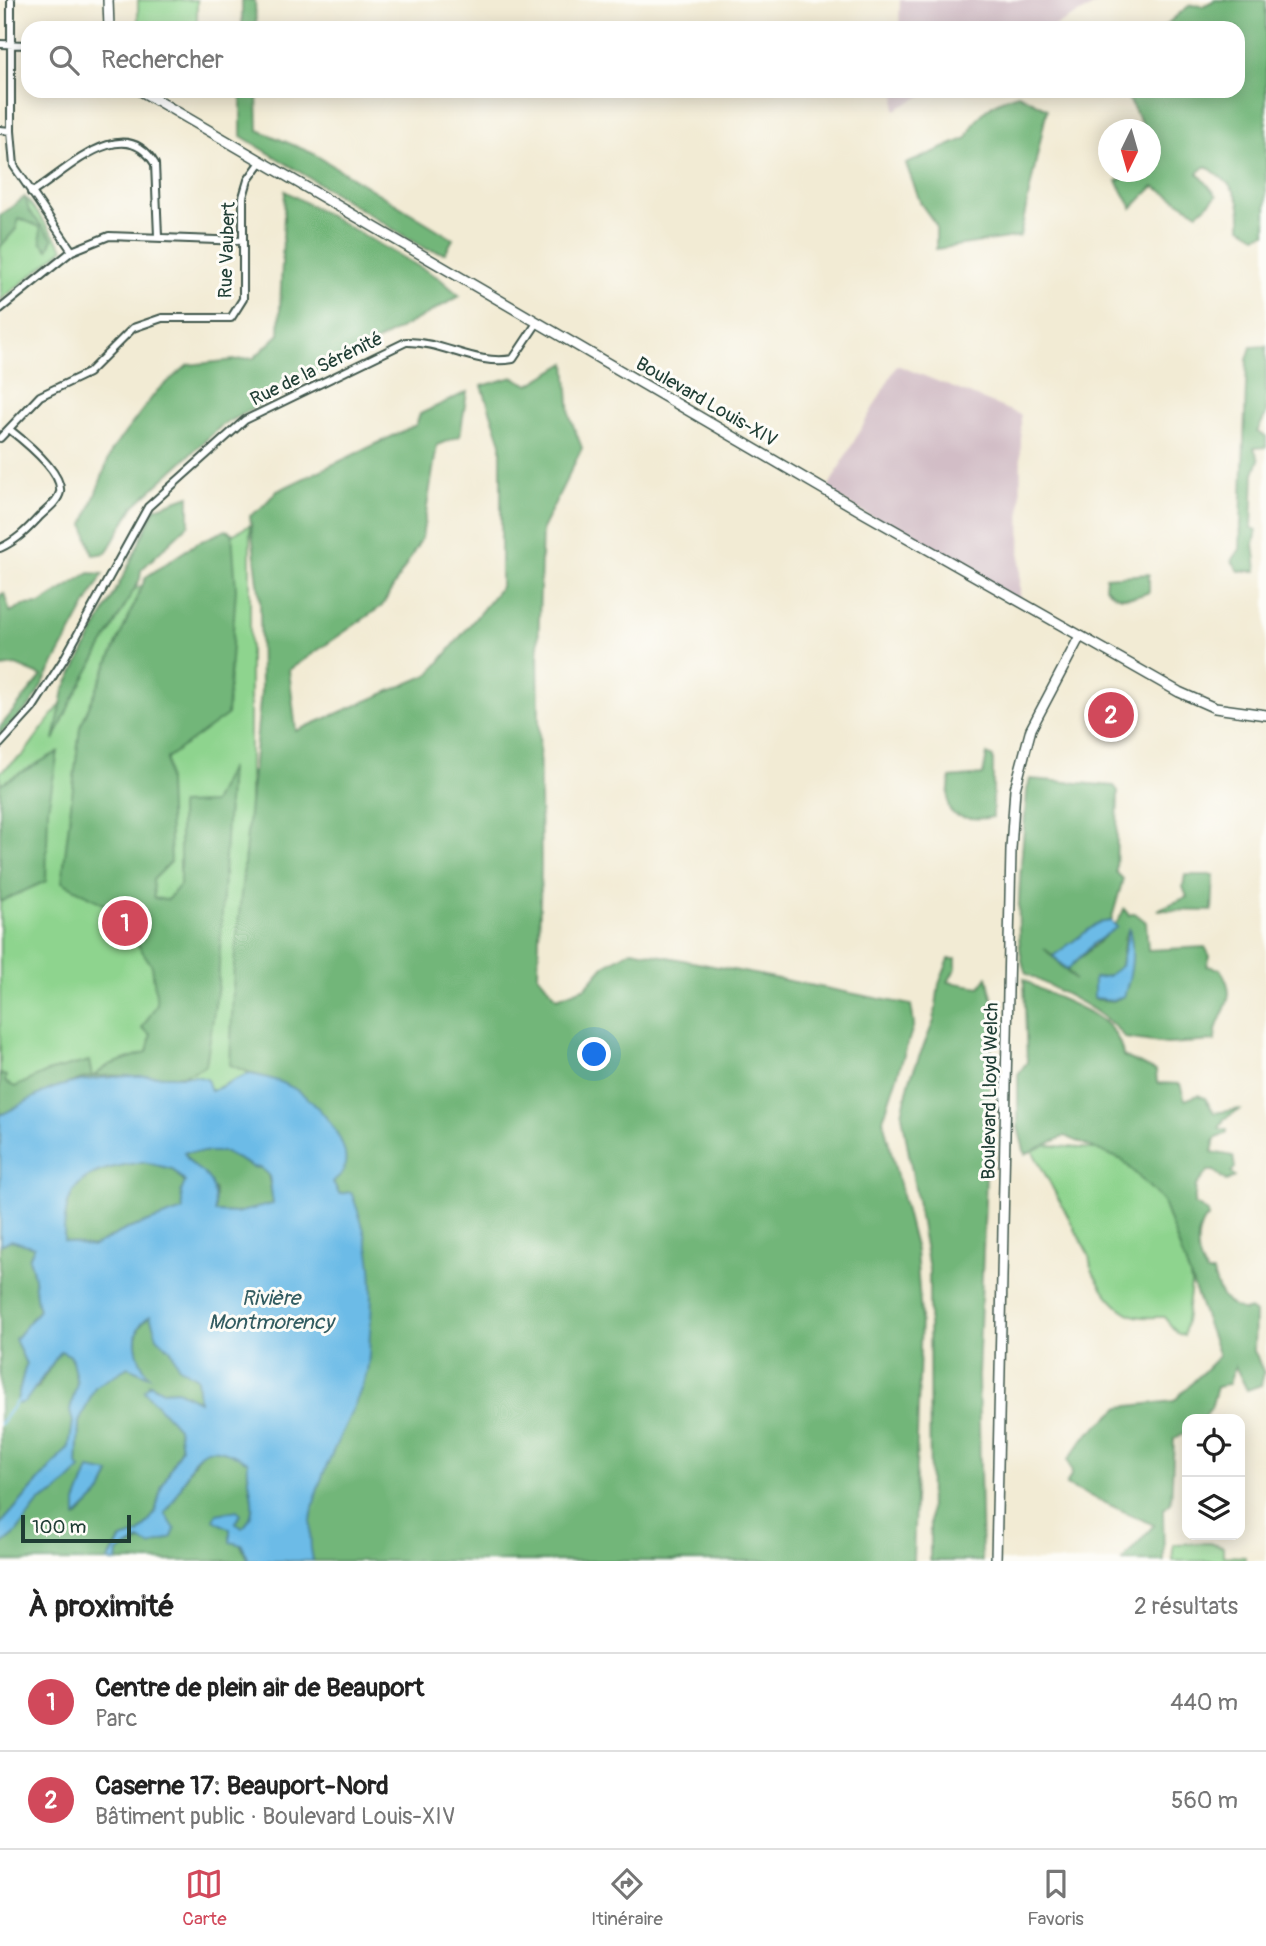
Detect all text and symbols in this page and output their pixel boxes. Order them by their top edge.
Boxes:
search box [21,21,1245,98]
icon: search [45,41,83,79]
text: Rechercher [101,44,224,76]
north arrow [1098,119,1161,182]
street label: Rue Vaubert [213,201,241,299]
street label: Rue de la Sérénité [246,326,387,411]
street label: Boulevard Louis-XIV [631,352,782,452]
pin: 2 [1088,689,1134,741]
pin: 1 [102,897,148,949]
street label: Boulevard Lloyd Welch [976,1002,1004,1180]
your location [577,1037,611,1071]
water label: Rivière Montmorency [209,1285,336,1336]
map controls [1182,1414,1245,1540]
button: locate [1182,1414,1245,1477]
button: layers [1182,1477,1245,1540]
scale bar [21,1512,131,1544]
text: 100 m [32,1515,86,1539]
text: À proximité [28,1588,174,1625]
text: 2 résultats [1134,1592,1238,1621]
text: Centre de plein air de Beauport [95,1672,424,1704]
text: 1 [47,1688,56,1717]
text: 440 m [1170,1688,1238,1717]
text: Parc [95,1704,137,1733]
text: Caserne 17: Beauport-Nord [95,1770,389,1802]
text: 2 [45,1786,57,1815]
text: 560 m [1171,1786,1238,1815]
text: Bâtiment public · Boulevard Louis-XIV [95,1802,455,1831]
tab: Carte [182,1865,227,1931]
tab: Itinéraire [591,1865,663,1931]
tab: Favoris [1027,1865,1084,1931]

